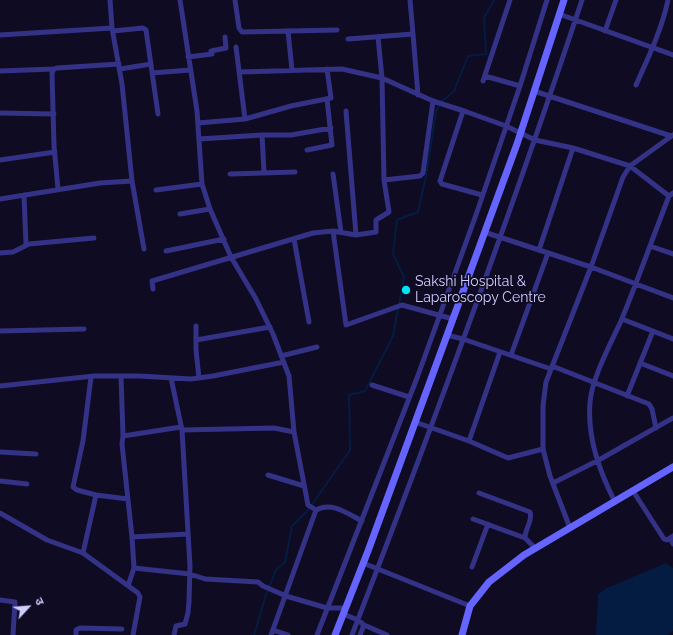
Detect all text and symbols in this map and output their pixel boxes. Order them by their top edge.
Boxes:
place label: Sakshi Hospital & Laparoscopy Centre [415,274,546,306]
marker: Sakshi Hospital & Laparoscopy Centre [400,284,412,296]
north arrow [8,587,48,627]
text: उ [32,596,46,607]

